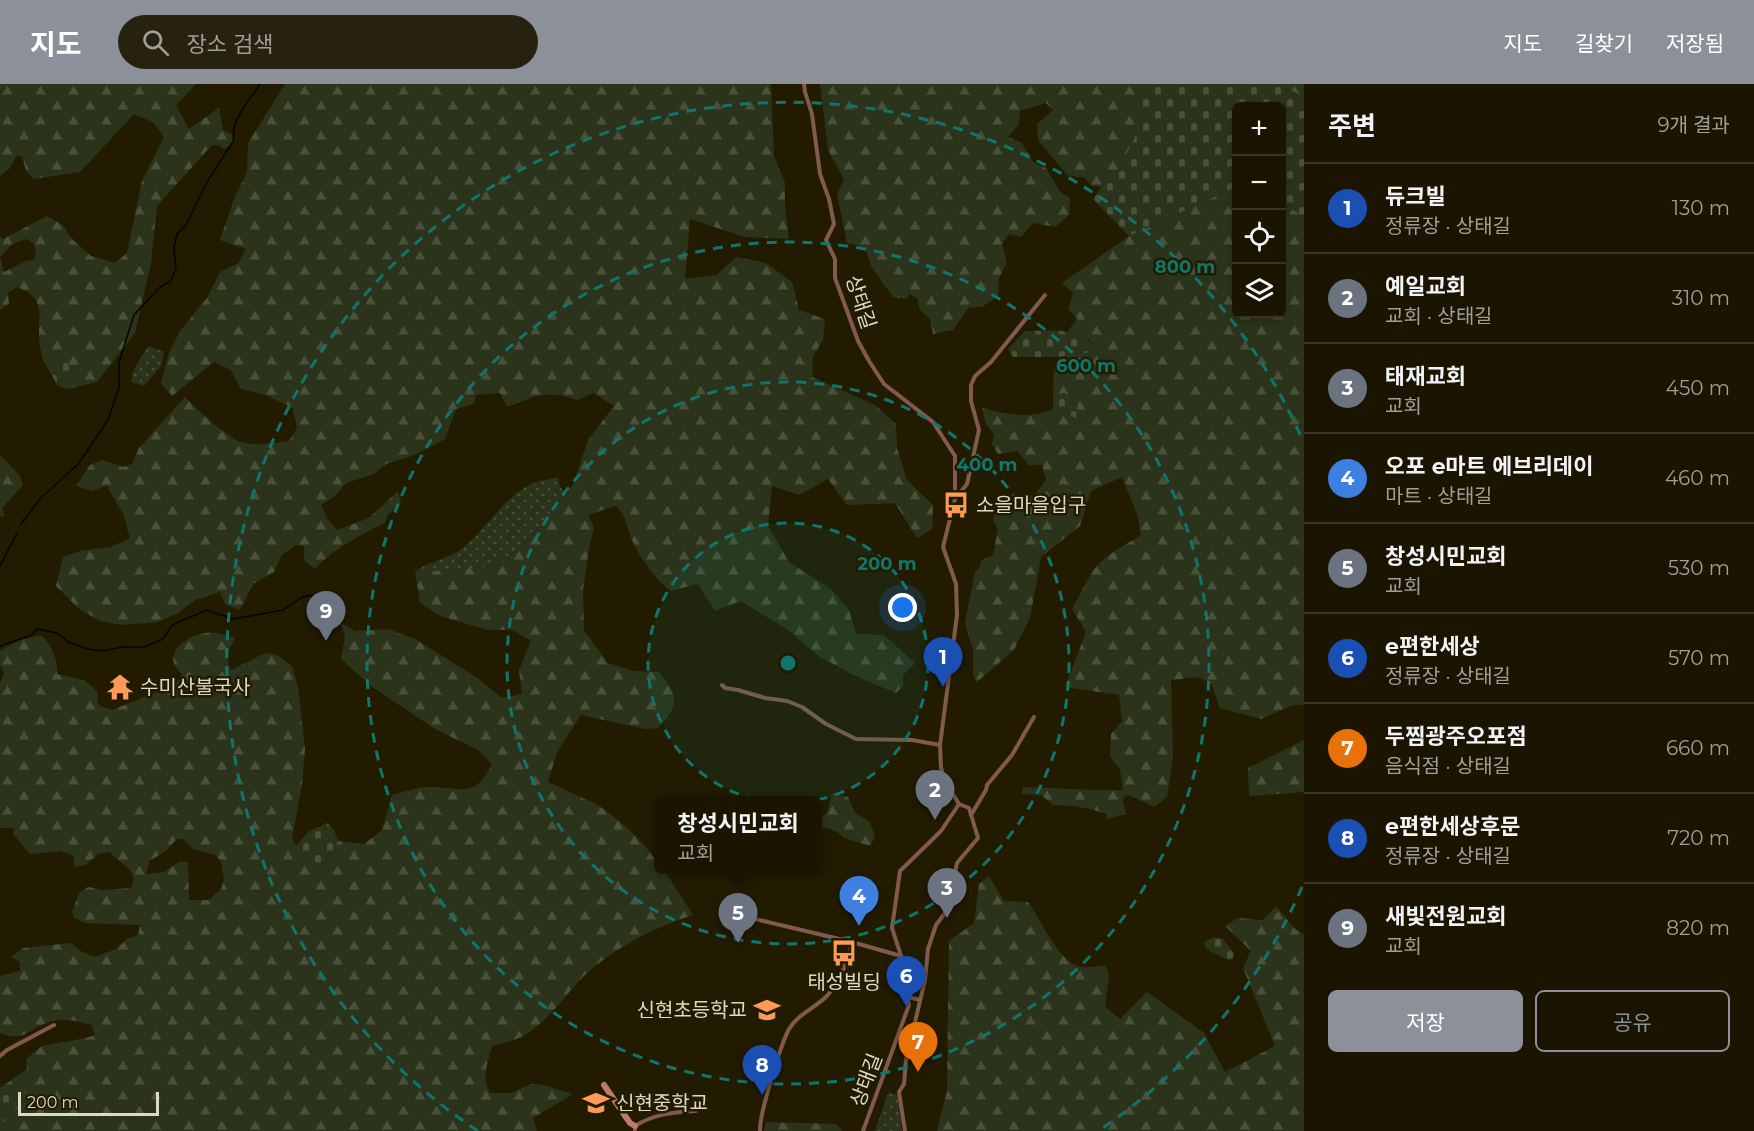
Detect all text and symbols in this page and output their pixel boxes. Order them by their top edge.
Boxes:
search box [118,15,538,69]
icon: search [139,26,172,59]
text: 지도 [30,27,82,61]
text: 장소 검색 [187,31,273,58]
text: 지도 [1503,31,1542,56]
text: 길찾기 [1575,31,1633,56]
text: 저장됨 [1666,31,1724,56]
map controls [1232,102,1286,318]
button: + [1232,102,1286,156]
text: 주변 [1328,110,1376,142]
text: 9개 결과 [1657,113,1730,137]
button: − [1232,156,1286,210]
text: 듀크빌 [1385,183,1446,210]
text: 1 [1344,196,1351,220]
text: 130 m [1672,196,1730,220]
button: locate [1232,210,1286,264]
text: 정류장 · 상태길 [1385,214,1511,238]
text: 800 m [1155,256,1215,278]
button: layers [1232,264,1286,318]
street label: 상태길 [841,272,881,332]
text: 예일교회 [1385,273,1466,300]
text: 2 [1342,286,1353,310]
text: 310 m [1672,286,1730,310]
text: 교회 · 상태길 [1385,304,1493,328]
text: 600 m [1056,355,1116,377]
text: 태재교회 [1385,363,1466,390]
text: 3 [1342,376,1353,400]
text: 450 m [1666,376,1730,400]
text: 교회 [1385,394,1422,418]
text: 오포 e마트 에브리데이 [1385,453,1594,480]
text: 400 m [957,454,1017,476]
text: 4 [1341,466,1354,490]
text: 460 m [1665,466,1730,490]
text: 마트 · 상태길 [1385,484,1493,508]
bus stop icon: 소을마을입구 [941,490,971,520]
place label: 소을마을입구 [976,493,1086,517]
text: 창성시민교회 [1385,543,1506,570]
text: 200 m [857,553,917,575]
text: 5 [1342,556,1353,580]
text: 530 m [1668,556,1730,580]
text: 교회 [1385,574,1422,598]
pin: 9 [306,592,346,641]
your location [888,593,917,622]
text: e편한세상 [1385,633,1480,660]
pin: 1 [924,638,962,687]
text: 6 [1341,646,1354,670]
text: 570 m [1668,646,1730,670]
centre of rings [778,653,798,673]
text: 정류장 · 상태길 [1385,664,1511,688]
temple icon: 수미산불국사 [105,672,135,702]
place label: 수미산불국사 [140,675,250,699]
text: 두찜광주오포점 [1385,723,1527,750]
text: 7 [1341,736,1354,760]
text: 660 m [1666,736,1730,760]
text: 음식점 · 상태길 [1385,754,1511,778]
pin: 2 [916,770,954,820]
popup [654,796,822,874]
text: 창성시민교회 [677,810,799,837]
text: e편한세상후문 [1385,813,1520,840]
text: 8 [1341,826,1354,850]
text: 720 m [1667,826,1730,850]
text: 교회 [677,841,714,865]
text: 정류장 · 상태길 [1385,844,1511,868]
pin: 3 [928,868,966,918]
pin: 4 [840,876,878,926]
pin: 5 [718,894,758,943]
text: 새빛전원교회 [1385,903,1506,930]
text: 9 [1341,916,1354,940]
text: 820 m [1666,916,1730,940]
text: 교회 [1385,934,1422,958]
bus stop icon: 태성빌딩 [829,938,859,968]
pin: 6 [886,956,926,1006]
place label: 태성빌딩 [807,970,881,994]
button: 저장 [1328,990,1523,1052]
button: 공유 [1535,990,1730,1052]
school or university icon: 신현초등학교 [752,995,782,1025]
place label: 신현초등학교 [637,998,747,1022]
pin: 7 [898,1022,938,1072]
pin: 8 [742,1046,782,1095]
street label: 상태길 [845,1050,887,1110]
school or university icon: 신현중학교 [581,1088,611,1118]
scale bar [18,1089,159,1116]
place label: 신현중학교 [616,1091,708,1115]
text: 200 m [27,1093,78,1112]

